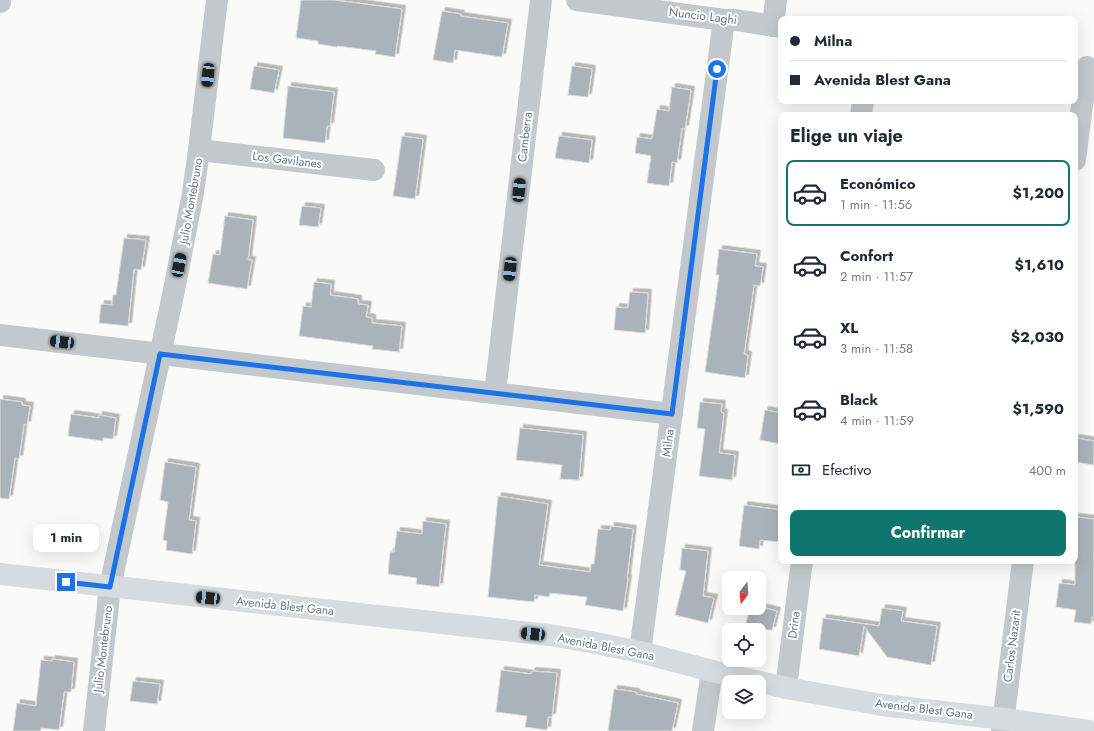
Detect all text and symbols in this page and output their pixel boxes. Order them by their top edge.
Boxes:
street label: Nuncio Laghi [668,3,738,29]
text: Milna [814,30,852,52]
route start [708,60,726,78]
car [201,62,215,88]
text: Avenida Blest Gana [814,69,951,91]
street label: Camberra [513,111,537,163]
text: Elige un viaje [790,123,903,149]
street label: Los Gavilanes [251,147,323,173]
street label: Julio Montebruno [174,156,207,247]
text: Económico [840,173,915,195]
icon: car [792,175,828,211]
car [512,177,526,203]
text: $1,200 [1012,182,1064,204]
text: 1 min · 11:56 [840,195,912,214]
text: Confort [840,245,893,267]
icon: car [792,247,828,283]
car [171,252,187,278]
text: $1,610 [1015,254,1064,276]
car [503,256,517,282]
text: 2 min · 11:57 [840,267,913,286]
text: XL [840,317,858,339]
icon: car [792,319,828,355]
text: $2,030 [1011,326,1064,348]
car [49,335,75,349]
text: 3 min · 11:58 [840,339,913,358]
text: Black [840,389,878,411]
icon: car [792,391,828,427]
text: $1,590 [1013,398,1064,420]
text: 4 min · 11:59 [840,411,914,430]
street label: Milna [657,428,679,458]
icon: cash [790,459,812,481]
text: Efectivo [822,459,872,481]
text: 400 m [1029,461,1066,480]
button: Confirmar [790,510,1066,556]
callout: 1 min [33,524,99,552]
text: 1 min [50,528,82,547]
north arrow [722,571,766,615]
map controls [722,571,766,719]
route end [57,573,75,591]
car [195,591,221,605]
street label: Avenida Blest Gana [235,592,335,620]
street label: Julio Montebruno [89,604,117,695]
street label: Carlos Nazarit [999,609,1025,683]
street label: Drina [783,610,805,640]
button: locate [722,623,766,667]
car [520,627,546,641]
street label: Avenida Blest Gana [556,629,656,665]
button: layers [722,675,766,719]
street label: Avenida Blest Gana [874,694,974,724]

